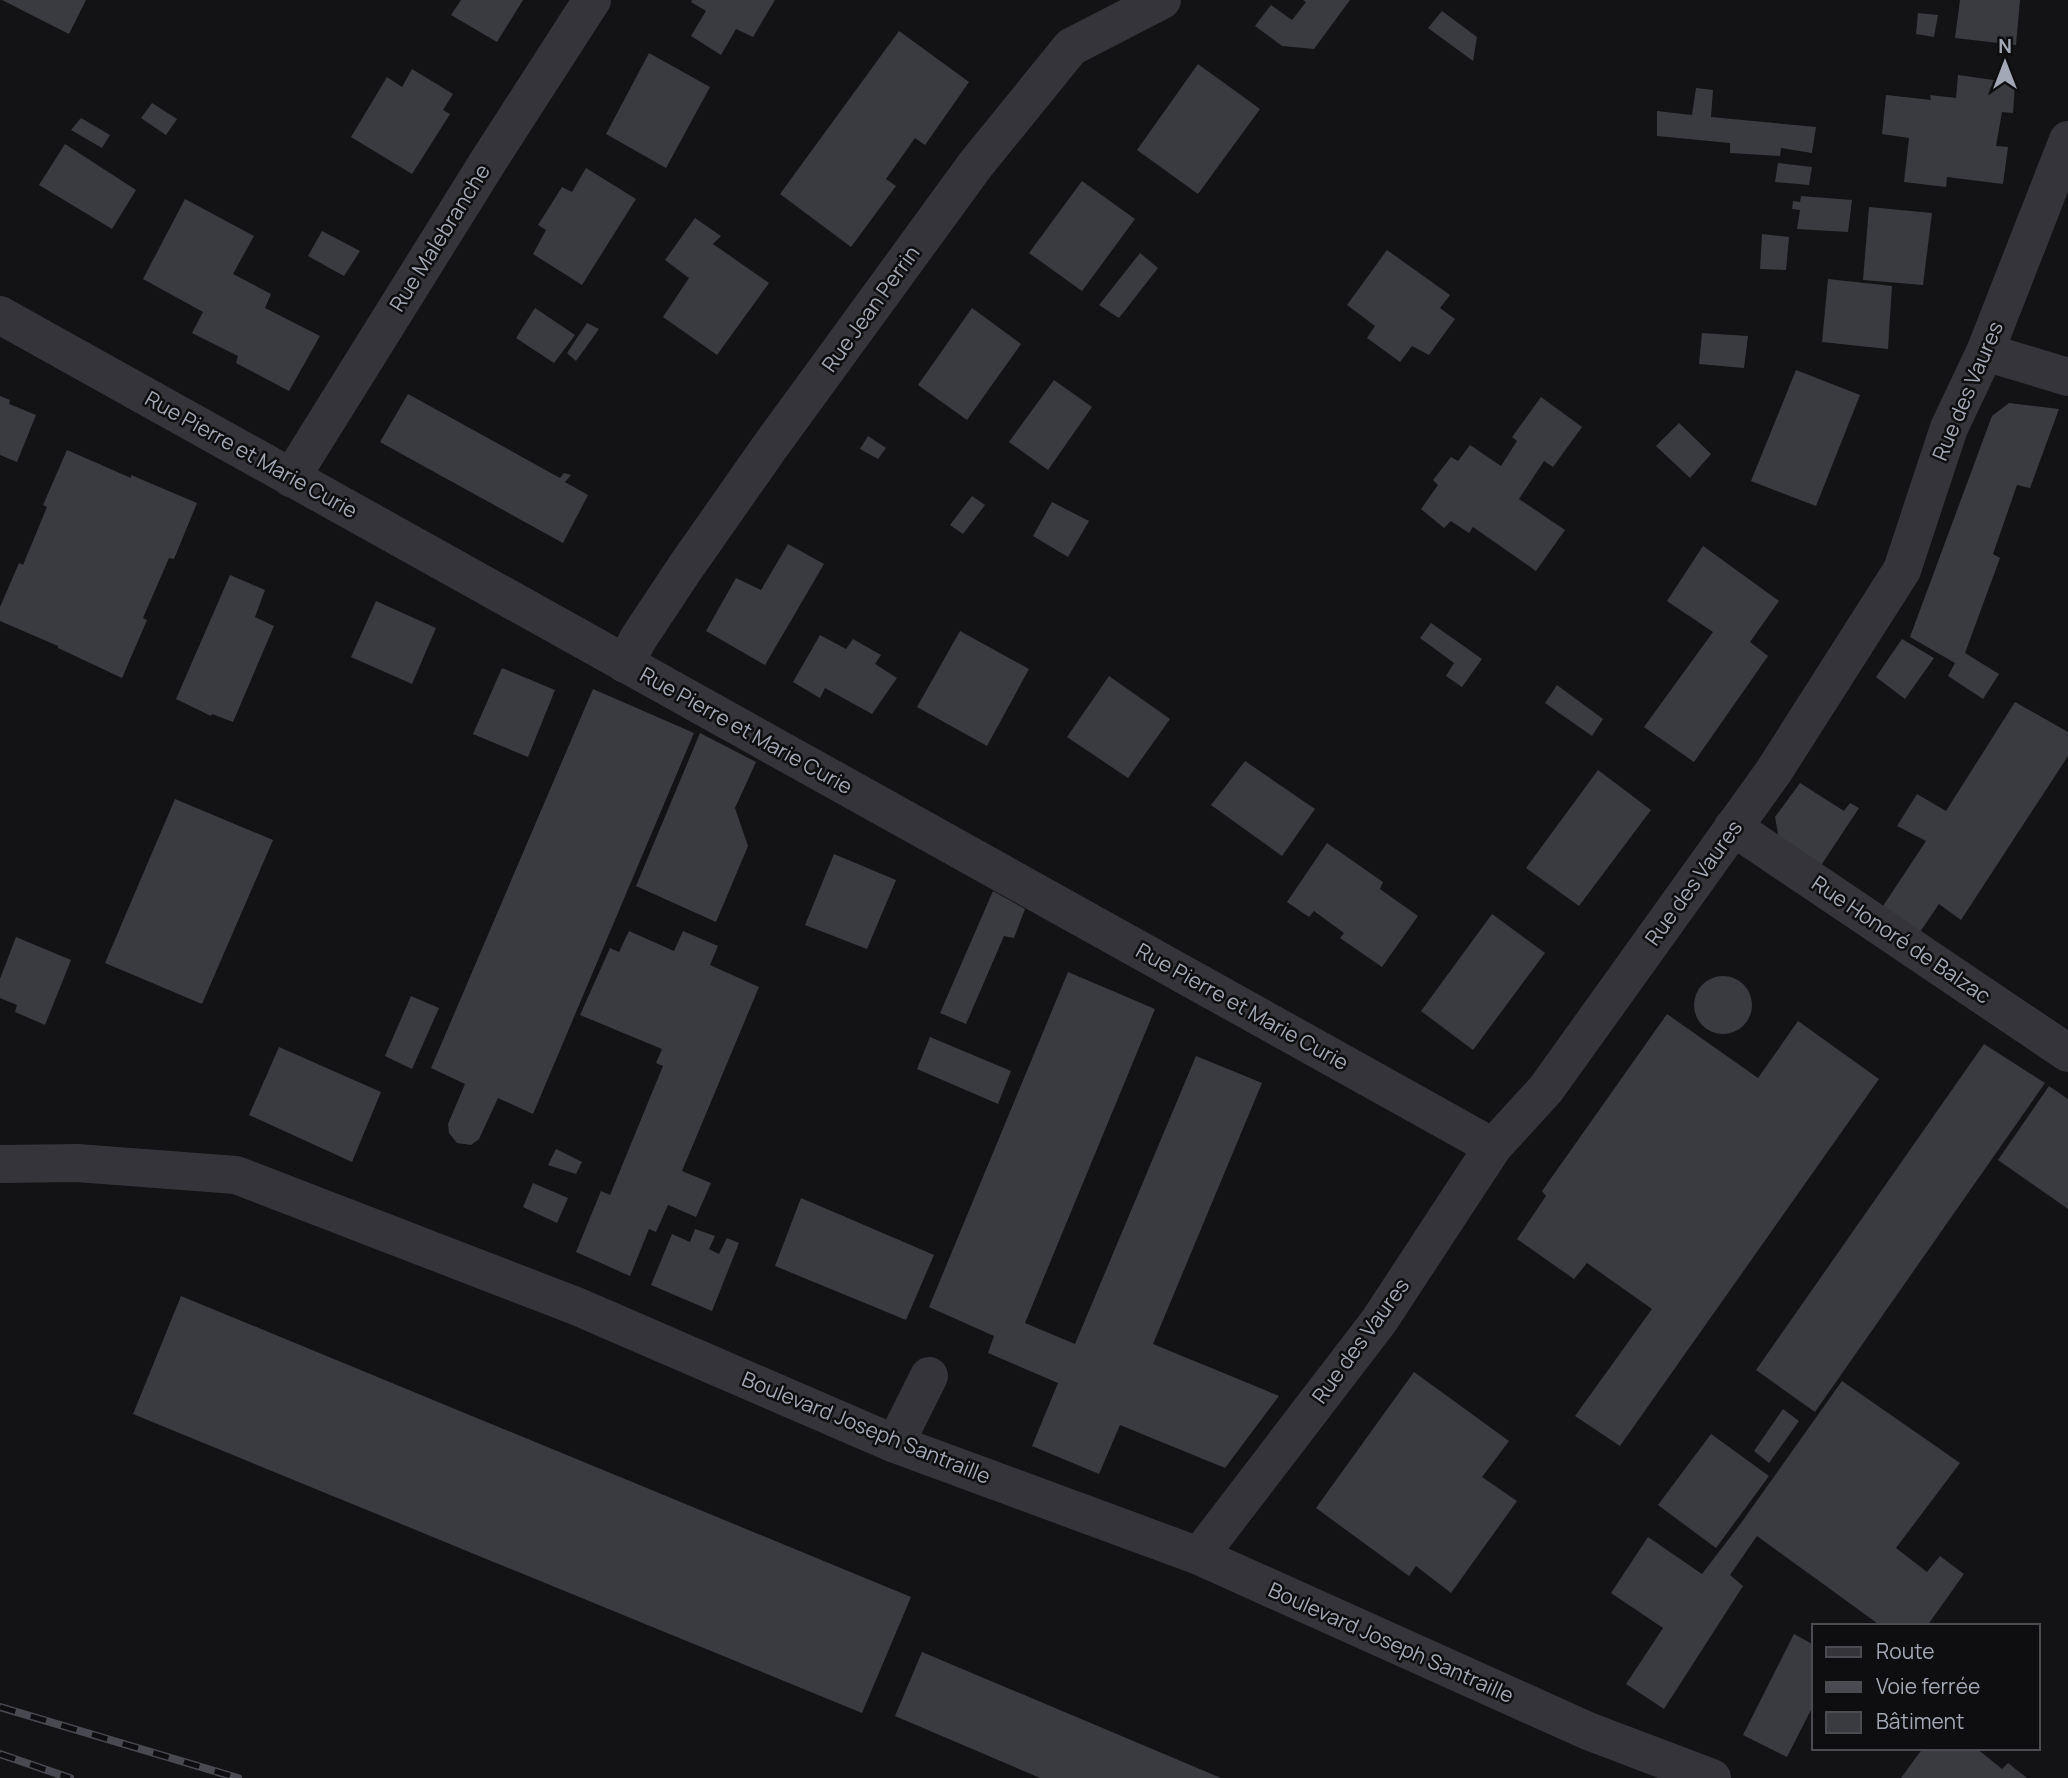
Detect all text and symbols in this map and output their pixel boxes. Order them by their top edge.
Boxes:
north arrow [1970,28,2040,98]
text: N [1998,33,2012,59]
street label: Rue Malebranche [383,159,496,316]
street label: Rue Jean Perrin [815,240,926,377]
street label: Rue des Vaures [1925,317,2009,465]
street label: Rue Pierre et Marie Curie [140,384,363,524]
street label: Rue Pierre et Marie Curie [635,660,858,800]
street label: Rue des Vaures [1638,814,1748,951]
street label: Rue Honoré de Balzac [1807,869,1996,1009]
street label: Rue Pierre et Marie Curie [1131,936,1354,1076]
street label: Rue des Vaures [1305,1272,1415,1409]
street label: Boulevard Joseph Santraille [738,1364,995,1490]
street label: Boulevard Joseph Santraille [1264,1575,1518,1709]
legend [1812,1624,2040,1750]
text: Route [1876,1637,1934,1665]
text: Voie ferrée [1876,1672,1980,1700]
text: Bâtiment [1876,1707,1964,1735]

